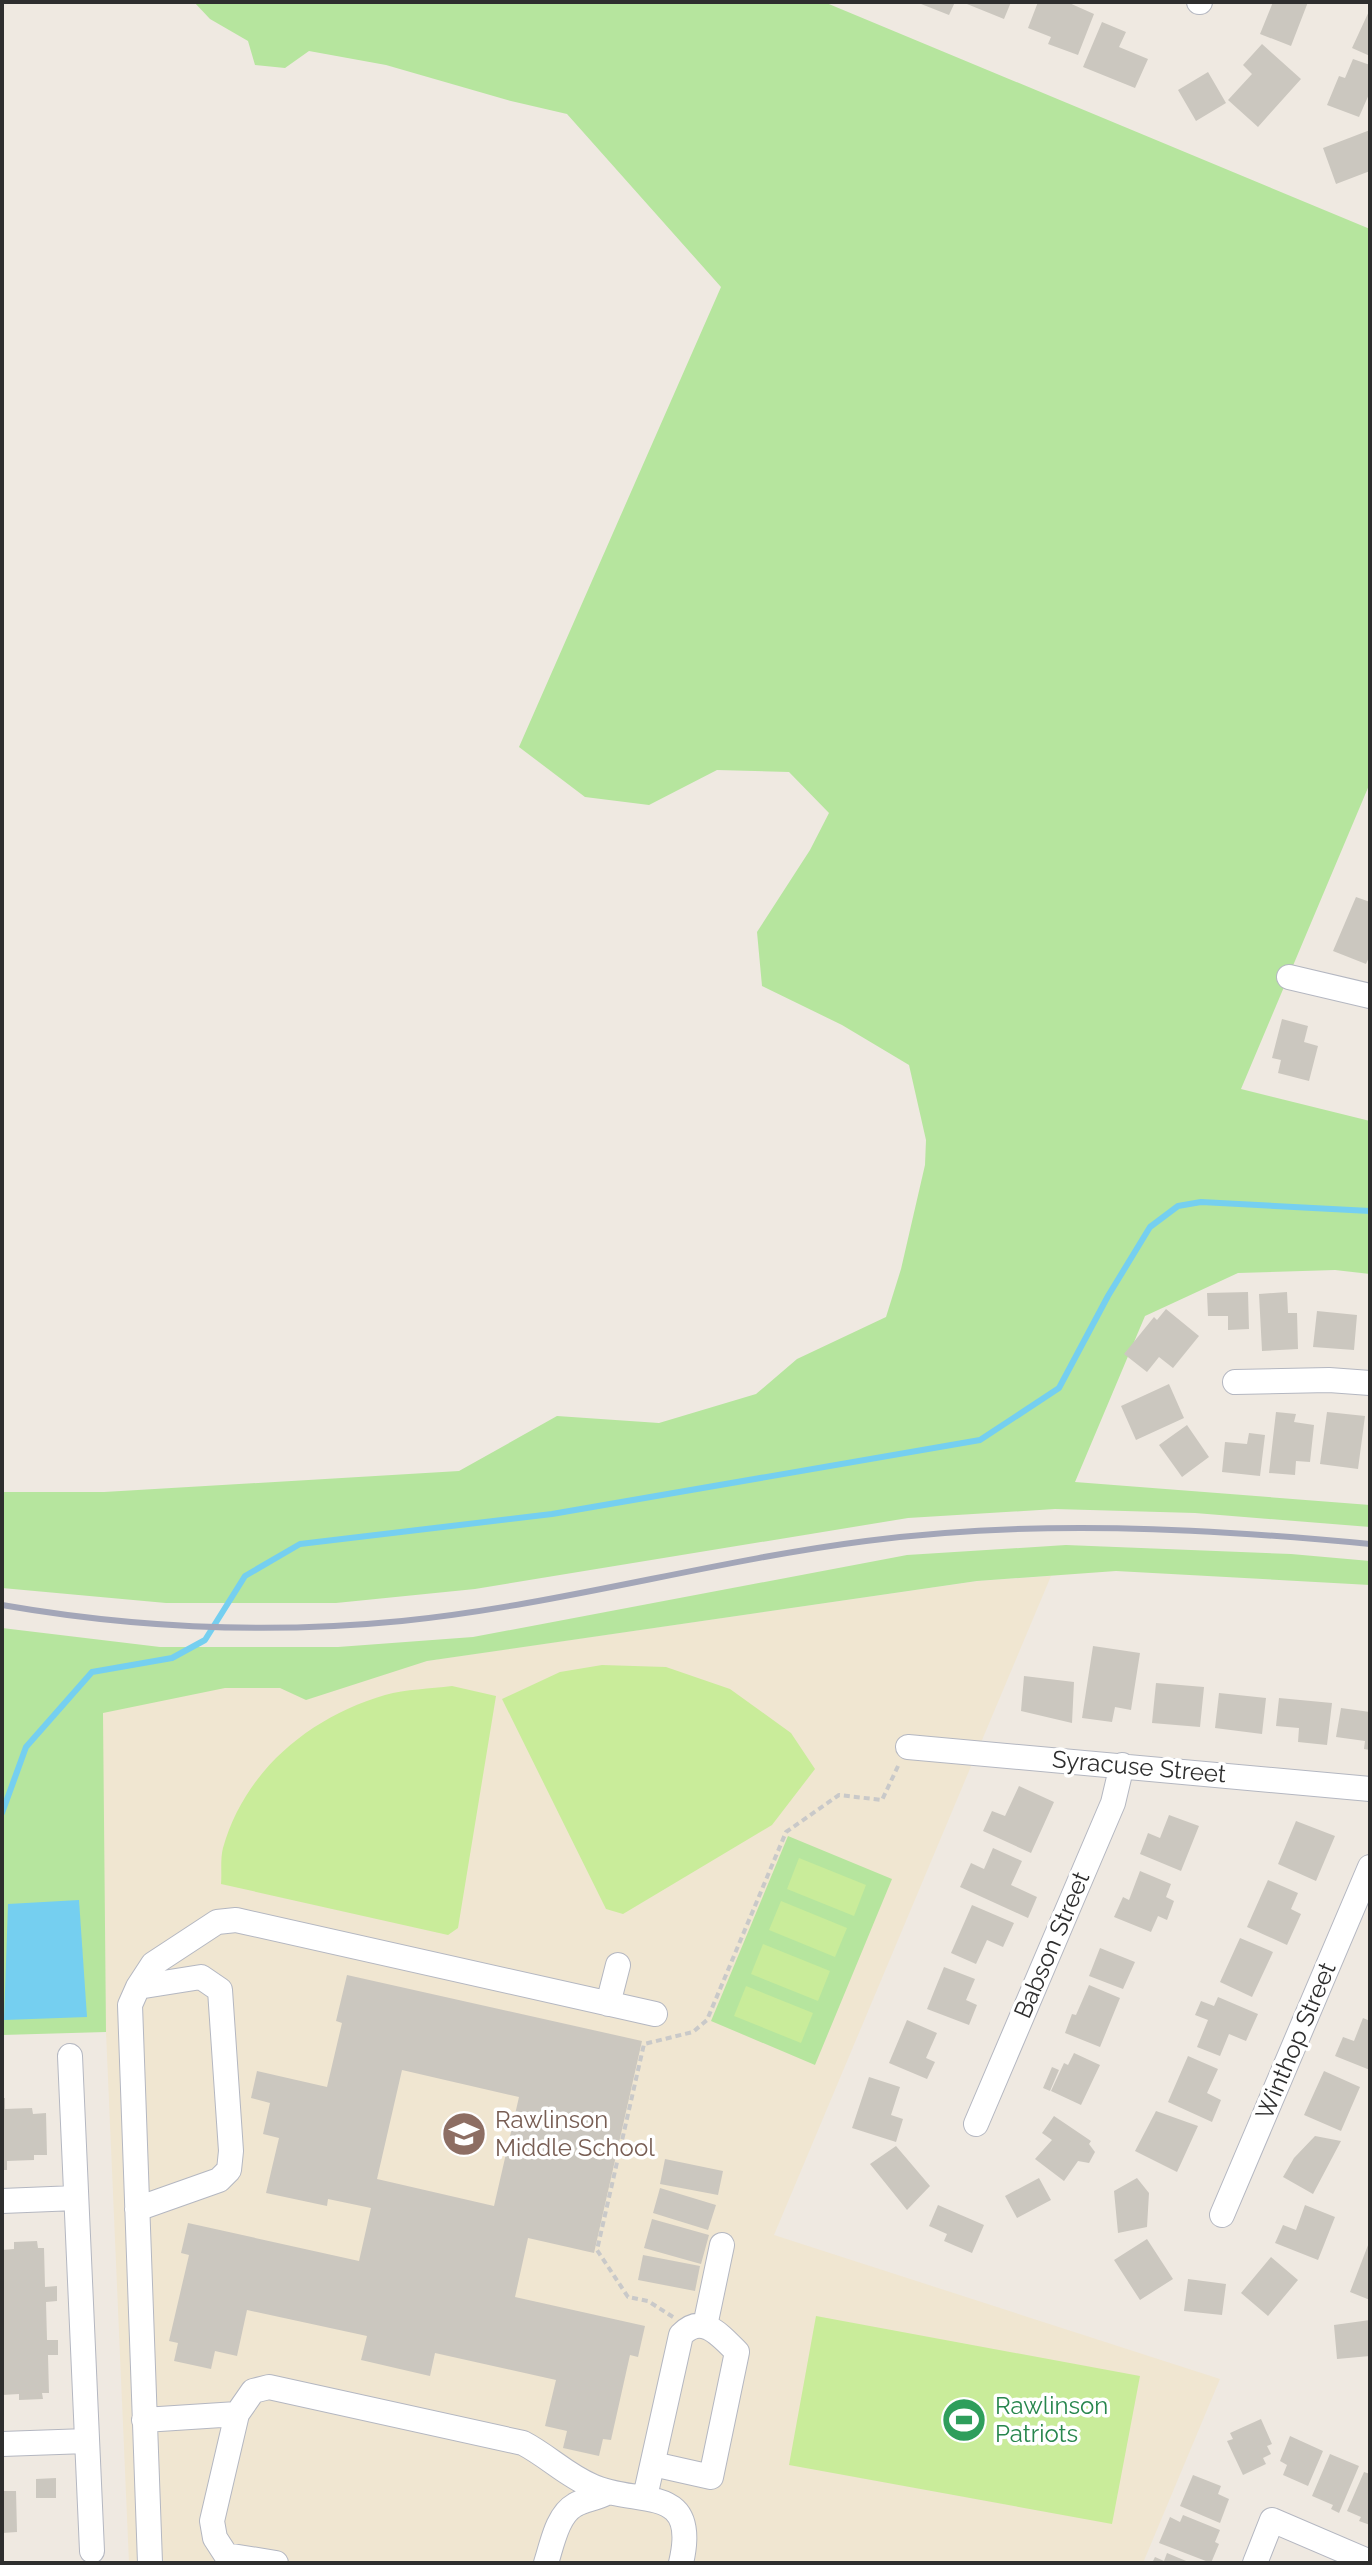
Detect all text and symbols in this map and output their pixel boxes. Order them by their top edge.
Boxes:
street label: Syracuse Street [1051,1744,1227,1789]
street label: Babson Street [1008,1867,1095,2022]
street label: Winthop Street [1249,1958,1342,2124]
place label: Rawlinson Middle School [495,2105,655,2162]
school or university icon: Rawlinson Middle School [440,2110,488,2158]
place label: Rawlinson Patriots [995,2391,1108,2448]
sports icon: Rawlinson Patriots [940,2396,988,2444]

